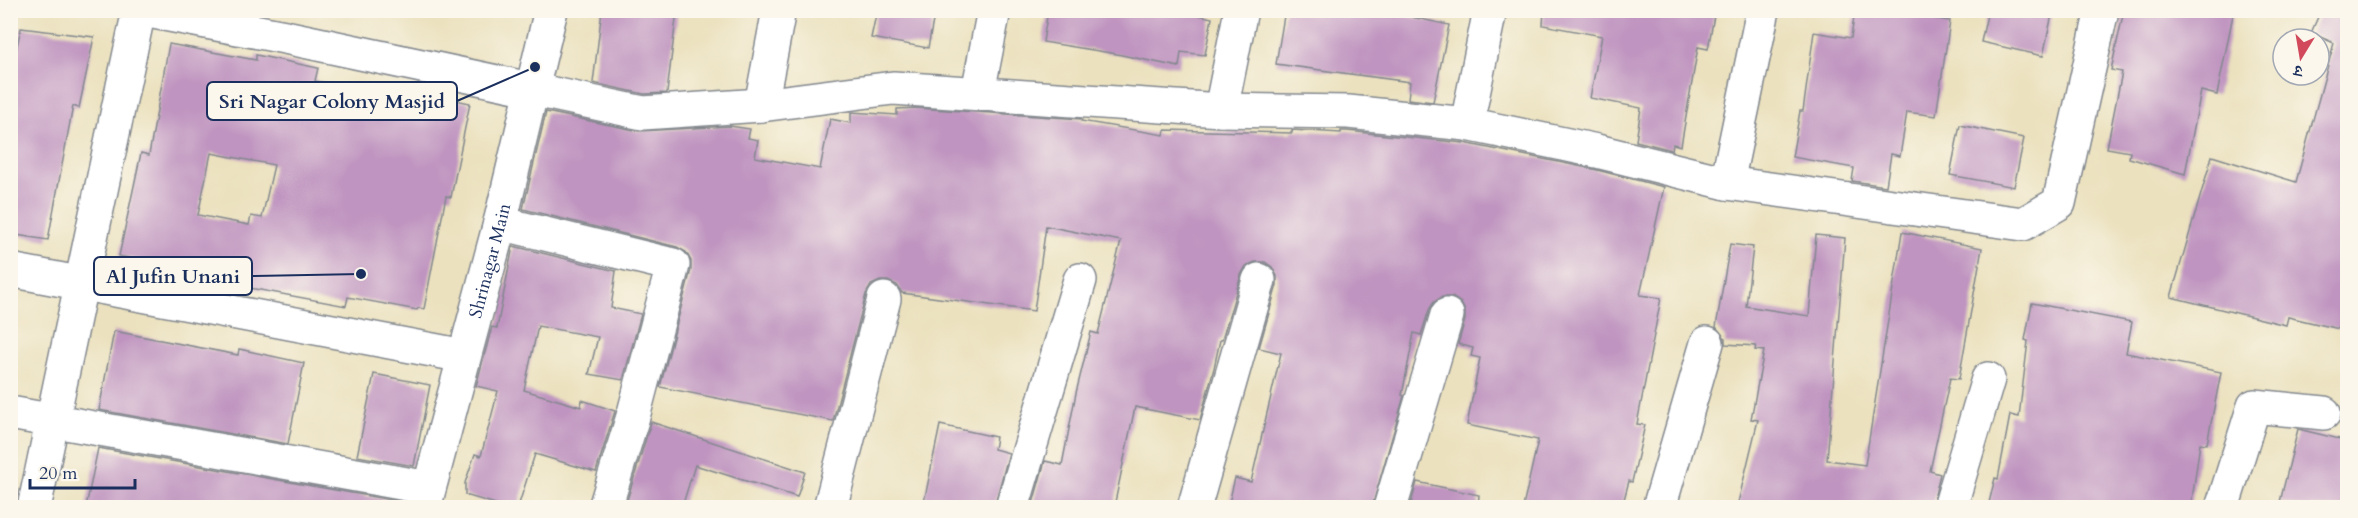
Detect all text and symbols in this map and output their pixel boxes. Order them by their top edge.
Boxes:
north arrow [2271,27,2331,87]
text: उ [2290,59,2305,83]
callout: Sri Nagar Colony Masjid [207,82,457,120]
text: Sri Nagar Colony Masjid [219,88,446,115]
street label: Shrinagar Main [463,200,517,321]
callout: Al Jufin Unani [94,257,252,295]
text: Al Jufin Unani [106,263,240,290]
scale bar [30,452,135,490]
text: 20 m [39,461,78,486]

